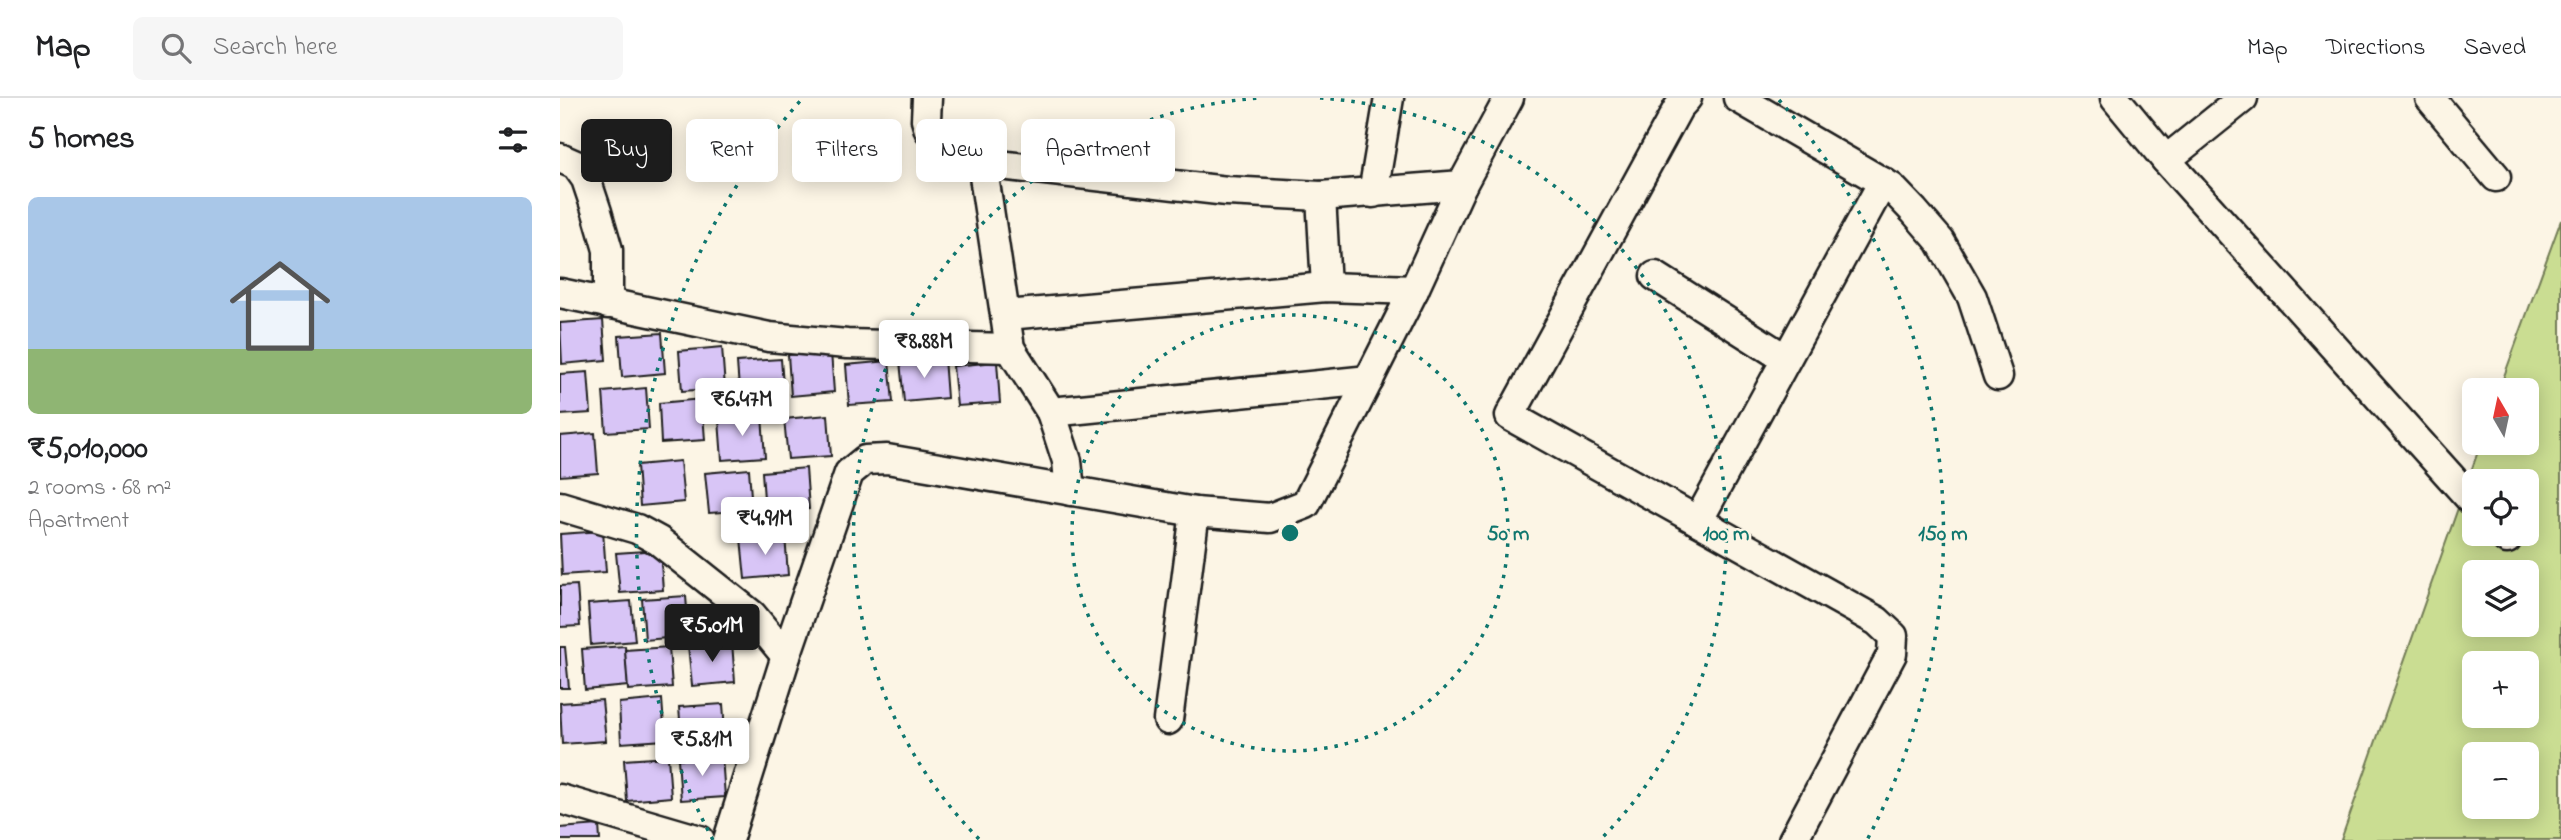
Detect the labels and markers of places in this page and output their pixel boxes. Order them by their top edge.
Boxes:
pin: ₹8.88M [867,320,981,380]
pin: ₹6.47M [685,378,799,438]
pin: ₹4.91M [708,498,822,557]
centre of rings [1278,521,1302,545]
pin: ₹5.01M [655,604,769,664]
pin: ₹5.81M [645,718,759,778]

